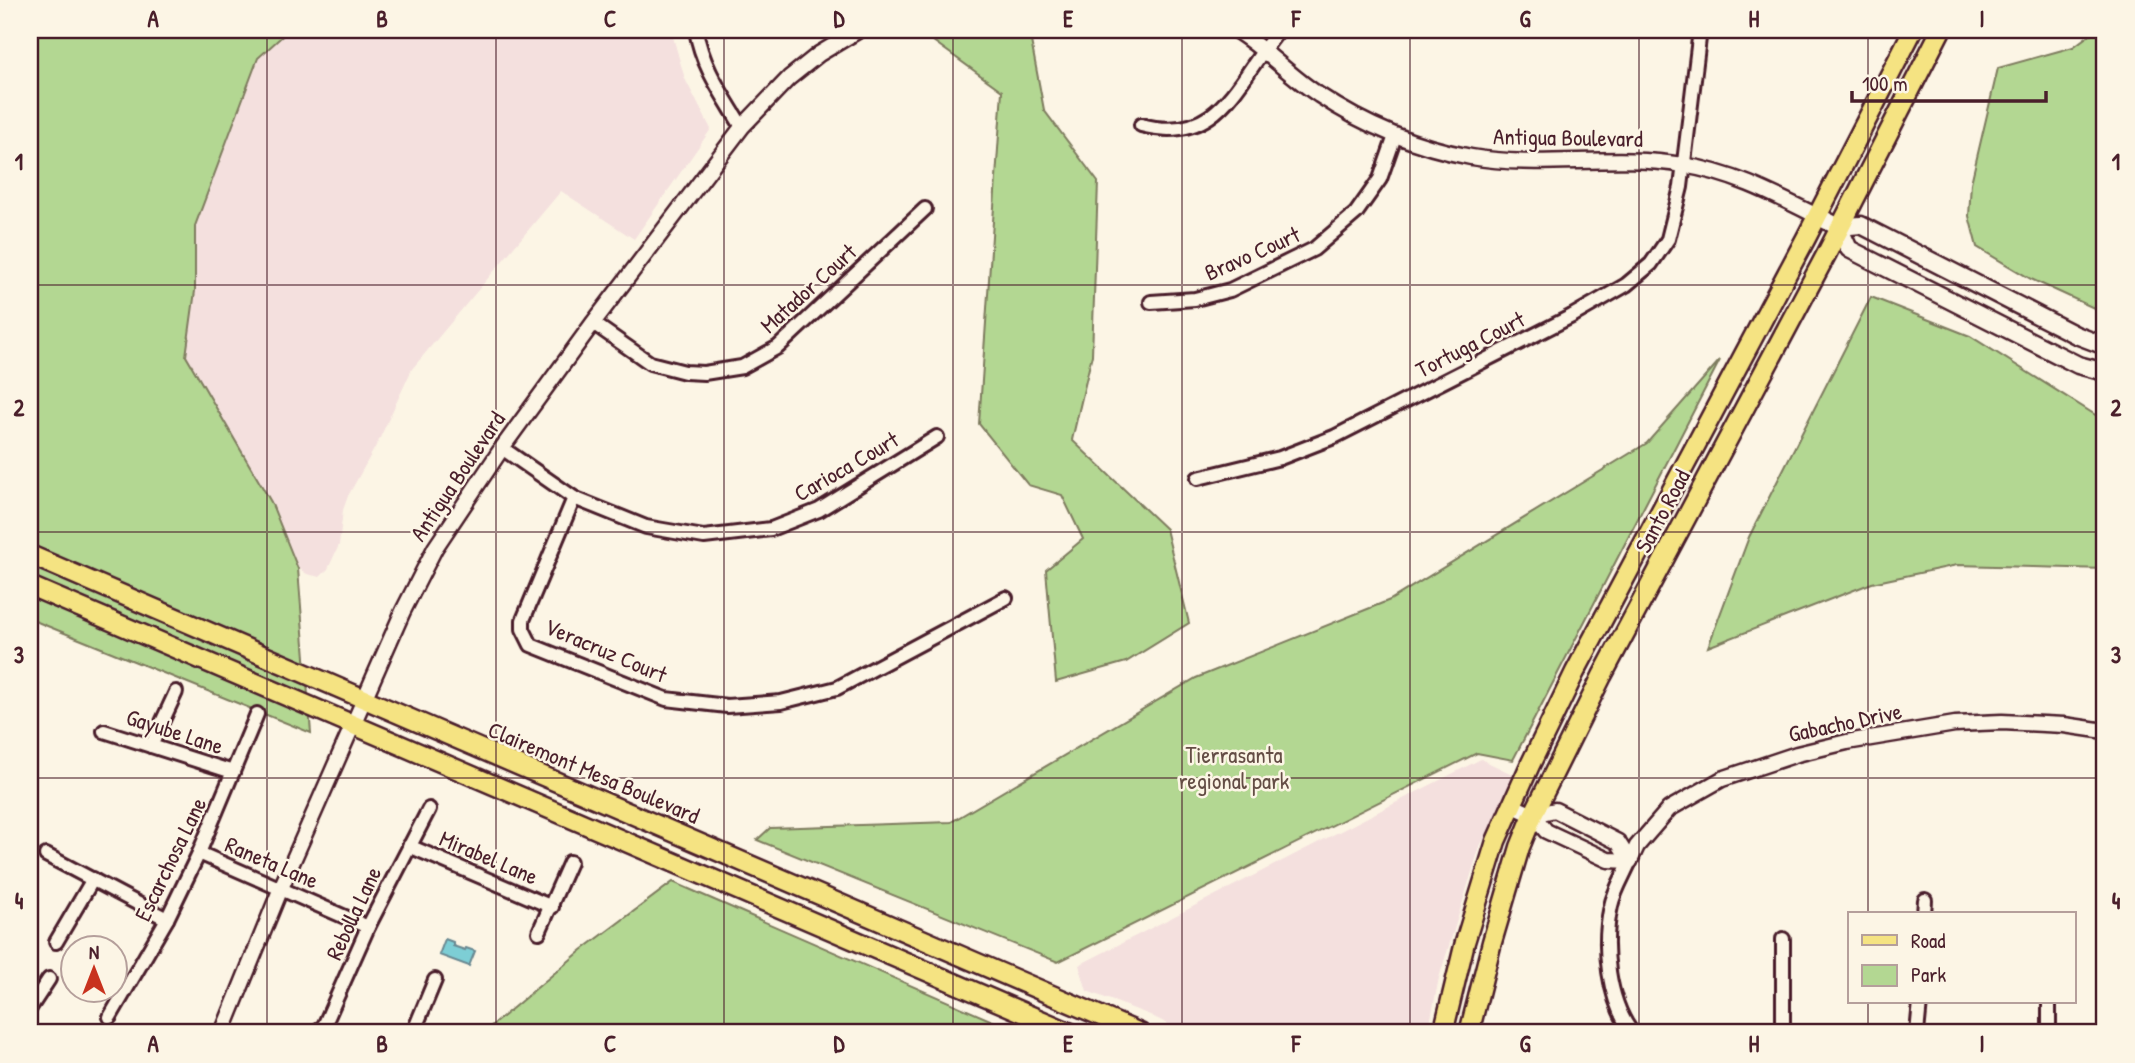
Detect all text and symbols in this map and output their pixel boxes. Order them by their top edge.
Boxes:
text: A [147,3,159,34]
text: B [376,3,388,34]
text: C [604,3,616,34]
text: D [834,3,846,34]
text: E [1063,3,1074,34]
text: F [1291,3,1302,34]
text: G [1519,3,1531,34]
text: H [1749,3,1760,34]
text: I [1979,3,1985,34]
scale bar [1852,60,2046,104]
text: 100 m [1862,69,1908,98]
street label: Antigua Boulevard [1493,120,1643,154]
text: 1 [15,146,23,177]
text: 1 [2112,146,2120,177]
street label: Bravo Court [1199,218,1305,288]
street label: Matador Court [753,236,864,340]
street label: Tortuga Court [1410,303,1531,385]
text: 2 [14,392,25,423]
text: 2 [2111,392,2122,423]
street label: Antigua Boulevard [402,405,512,547]
street label: Carioca Court [788,423,905,508]
street label: Santo Road [1627,464,1697,558]
street label: Veracruz Court [540,610,673,690]
text: 3 [14,639,24,670]
text: 3 [2111,639,2121,670]
street label: Gabacho Drive [1786,695,1904,749]
street label: Gayube Lane [123,701,227,761]
street label: Clairemont Mesa Boulevard [484,713,704,831]
park label: Tierrasanta regional park [1179,739,1290,796]
street label: Escarchosa Lane [127,792,213,926]
street label: Mirabel Lane [435,822,543,892]
street label: Raneta Lane [221,829,323,895]
street label: Rebolla Lane [318,861,388,965]
text: 4 [15,885,24,916]
text: 4 [2112,885,2121,916]
legend [1848,912,2076,1004]
text: Road [1911,926,1945,955]
north arrow [60,934,130,1004]
text: N [89,939,99,965]
text: Park [1911,960,1946,989]
text: A [147,1028,159,1059]
text: B [376,1028,388,1059]
text: C [604,1028,616,1059]
text: D [834,1028,846,1059]
text: E [1063,1028,1074,1059]
text: F [1291,1028,1302,1059]
text: G [1519,1028,1531,1059]
text: H [1749,1028,1760,1059]
text: I [1979,1028,1985,1059]

